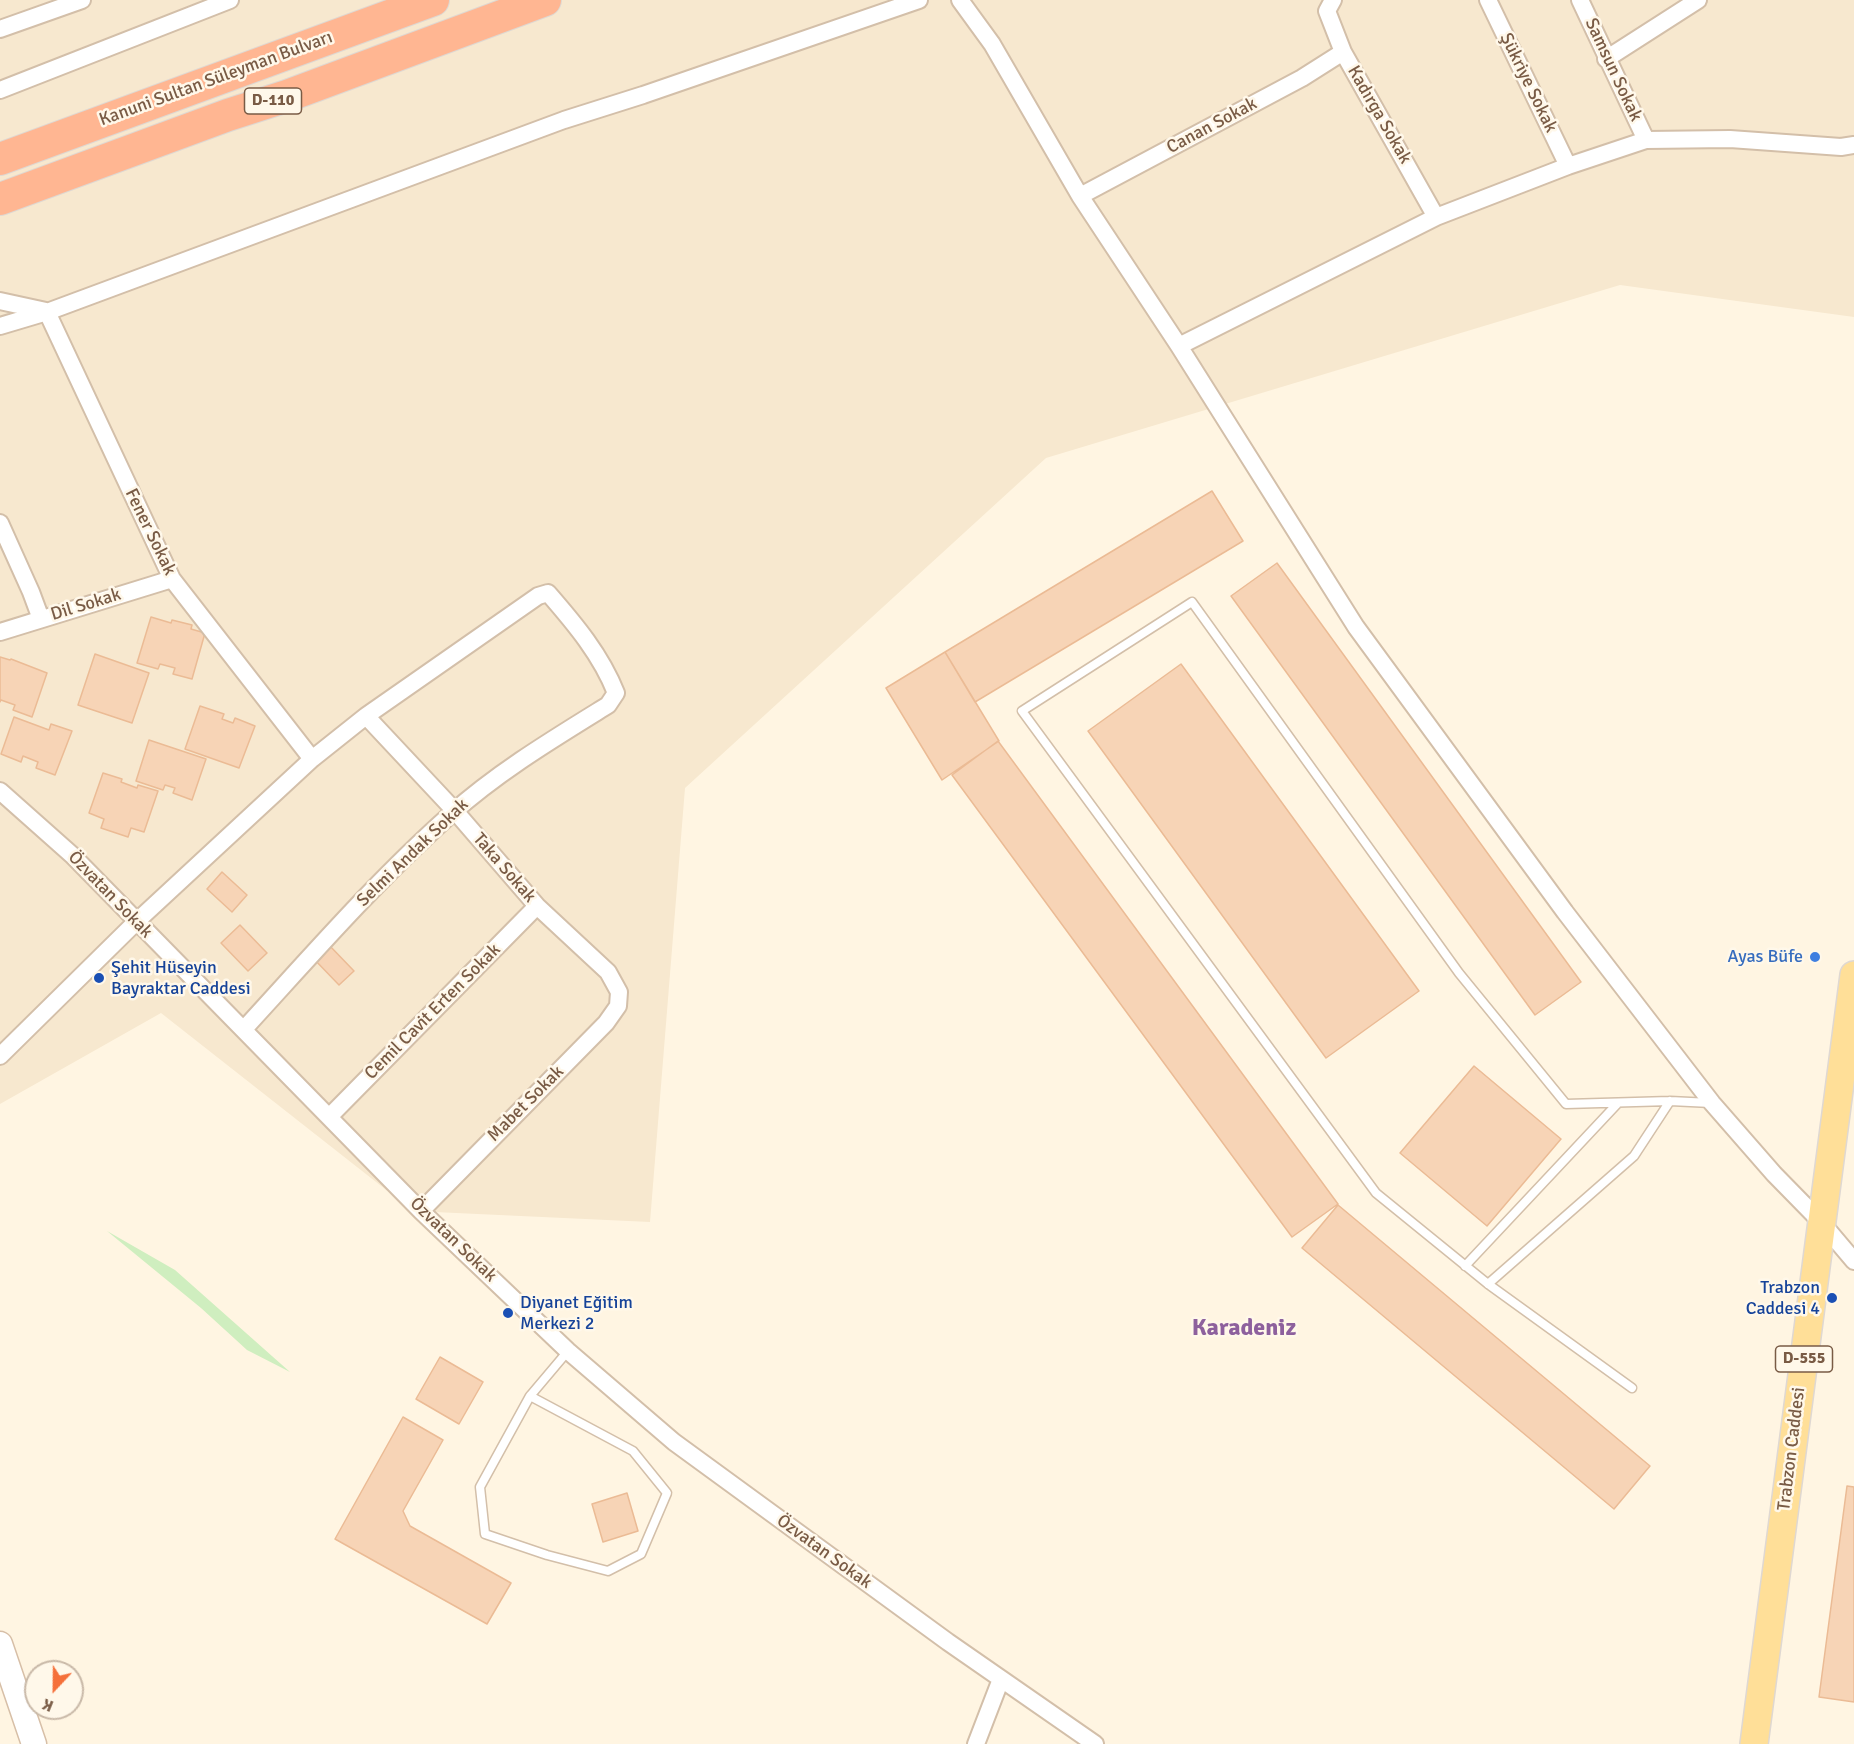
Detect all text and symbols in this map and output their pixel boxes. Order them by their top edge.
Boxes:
street label: Samsun Sokak [1580,15,1646,125]
street label: Kanuni Sultan Süleyman Bulvarı [96,27,336,131]
street label: Şükriye Sokak [1495,30,1561,136]
street label: Kadırga Sokak [1342,62,1416,168]
road number: D-110 [244,88,302,114]
street label: Canan Sokak [1163,93,1261,159]
street label: Fener Sokak [120,485,180,579]
street label: Dil Sokak [48,584,124,626]
street label: Selmi Andak Sokak [353,794,473,912]
street label: Taka Sokak [468,829,540,907]
street label: Özvatan Sokak [63,847,157,943]
street label: Cemil Cavit Erten Sokak [361,940,505,1084]
place label: Ayas Büfe [1727,946,1803,968]
marker: Ayas Büfe [1808,950,1822,964]
place label: Şehit Hüseyin Bayraktar Caddesi [111,957,251,1000]
marker: Şehit Hüseyin Bayraktar Caddesi [92,971,106,985]
street label: Mabet Sokak [483,1061,569,1147]
street label: Özvatan Sokak [405,1193,501,1287]
place label: Trabzon Caddesi 4 [1746,1277,1820,1320]
marker: Trabzon Caddesi 4 [1825,1291,1839,1305]
place label: Diyanet Eğitim Merkezi 2 [520,1292,633,1334]
marker: Diyanet Eğitim Merkezi 2 [501,1306,515,1320]
district label: Karadeniz [1192,1315,1296,1343]
road number: D-555 [1776,1346,1832,1372]
street label: Trabzon Caddesi [1774,1386,1810,1512]
street label: Özvatan Sokak [772,1510,876,1594]
north arrow [24,1660,84,1720]
text: K [40,1694,56,1716]

